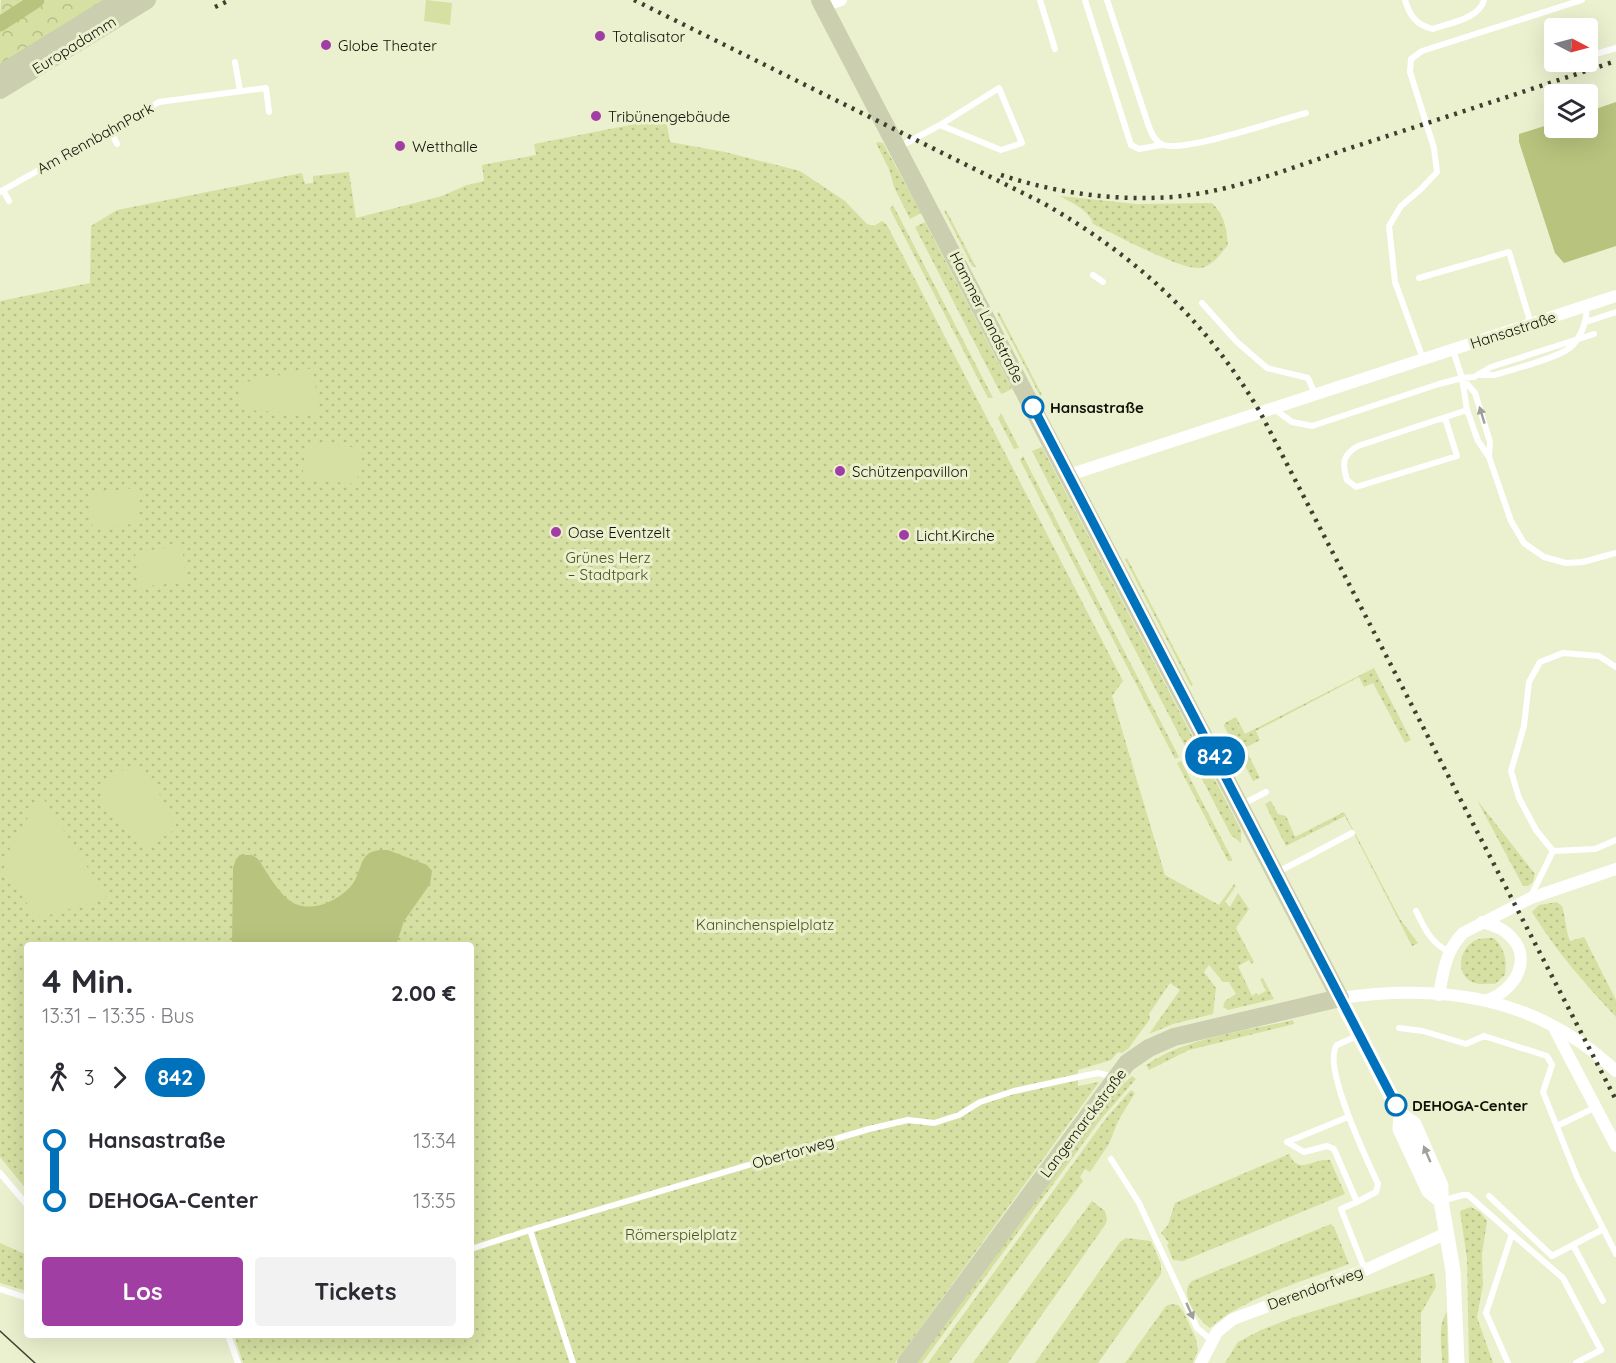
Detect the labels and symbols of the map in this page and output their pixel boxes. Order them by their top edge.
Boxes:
street label: Europadamm [29,12,119,78]
north arrow [1544,18,1598,72]
place label: Totalisator [612,27,685,46]
marker: Totalisator [593,29,607,43]
place label: Globe Theater [338,36,437,55]
marker: Globe Theater [319,38,333,52]
street label: Am RennbahnPark [33,98,157,178]
place label: Tribünengebäude [608,107,730,126]
marker: Tribünengebäude [589,109,603,123]
place label: Wetthalle [412,137,478,156]
marker: Wetthalle [393,139,407,153]
street label: Hammer Landstraße [946,248,1028,386]
street label: Hansastraße [1468,307,1558,353]
marker: Hansastraße [1022,396,1044,418]
place label: Hansastraße [1050,398,1144,417]
one-way arrow [1476,406,1486,424]
place label: Schützenpavillon [852,462,968,481]
marker: Schützenpavillon [833,464,847,478]
place label: Oase Eventzelt [568,523,671,542]
marker: Oase Eventzelt [549,525,563,539]
place label: Licht.Kirche [916,526,995,545]
marker: Licht.Kirche [897,528,911,542]
park label: Grünes Herz – Stadtpark [565,548,651,584]
line badge: 842 [1180,736,1250,776]
park label: Kaninchenspielplatz [696,915,834,934]
street label: Langemarckstraße [1036,1065,1130,1181]
marker: DEHOGA-Center [1385,1094,1407,1116]
place label: DEHOGA-Center [1412,1096,1529,1115]
street label: Obertorweg [750,1131,836,1173]
one-way arrow [1422,1145,1432,1163]
park label: Römerspielplatz [625,1225,737,1244]
street label: Derendorfweg [1265,1262,1365,1314]
one-way arrow [1185,1303,1194,1320]

